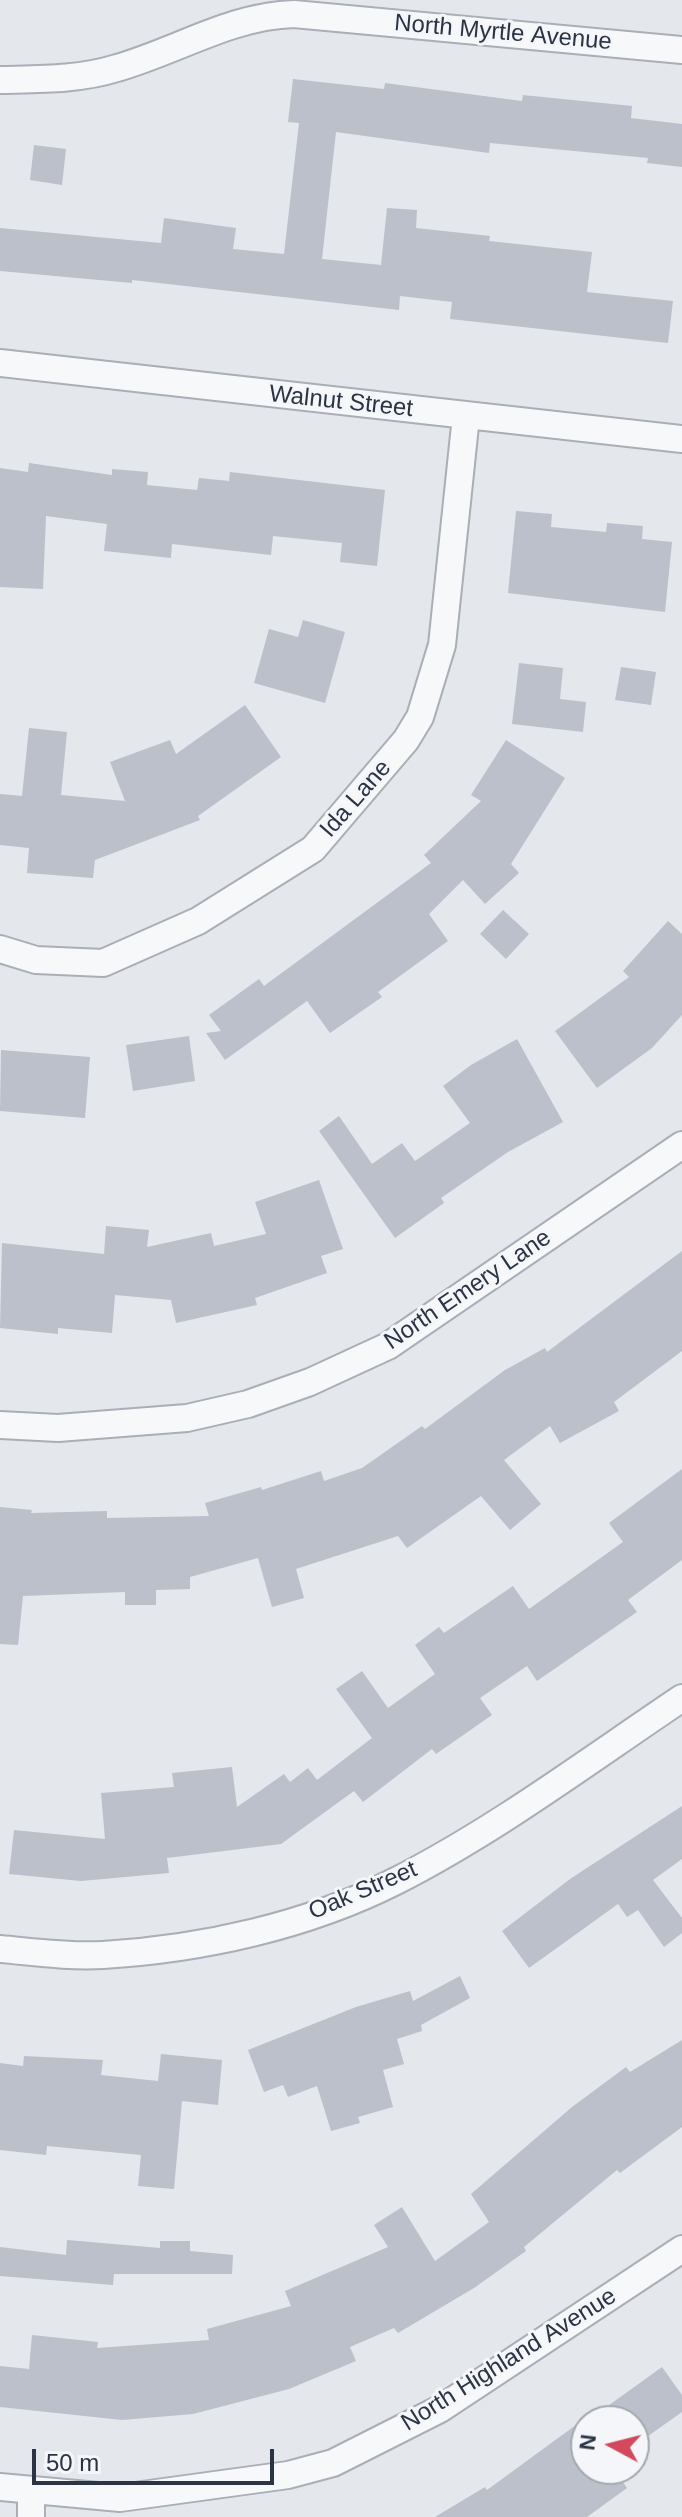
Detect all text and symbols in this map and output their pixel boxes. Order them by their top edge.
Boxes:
street label: North Myrtle Avenue [393,9,613,57]
street label: Walnut Street [268,380,414,424]
street label: Ida Lane [314,754,398,844]
street label: North Emery Lane [379,1224,557,1356]
street label: Oak Street [305,1855,421,1927]
street label: North Highland Avenue [396,2282,622,2438]
north arrow [570,2405,650,2485]
scale bar [36,2433,278,2483]
text: N [574,2433,601,2452]
text: 50 m [46,2449,99,2476]

